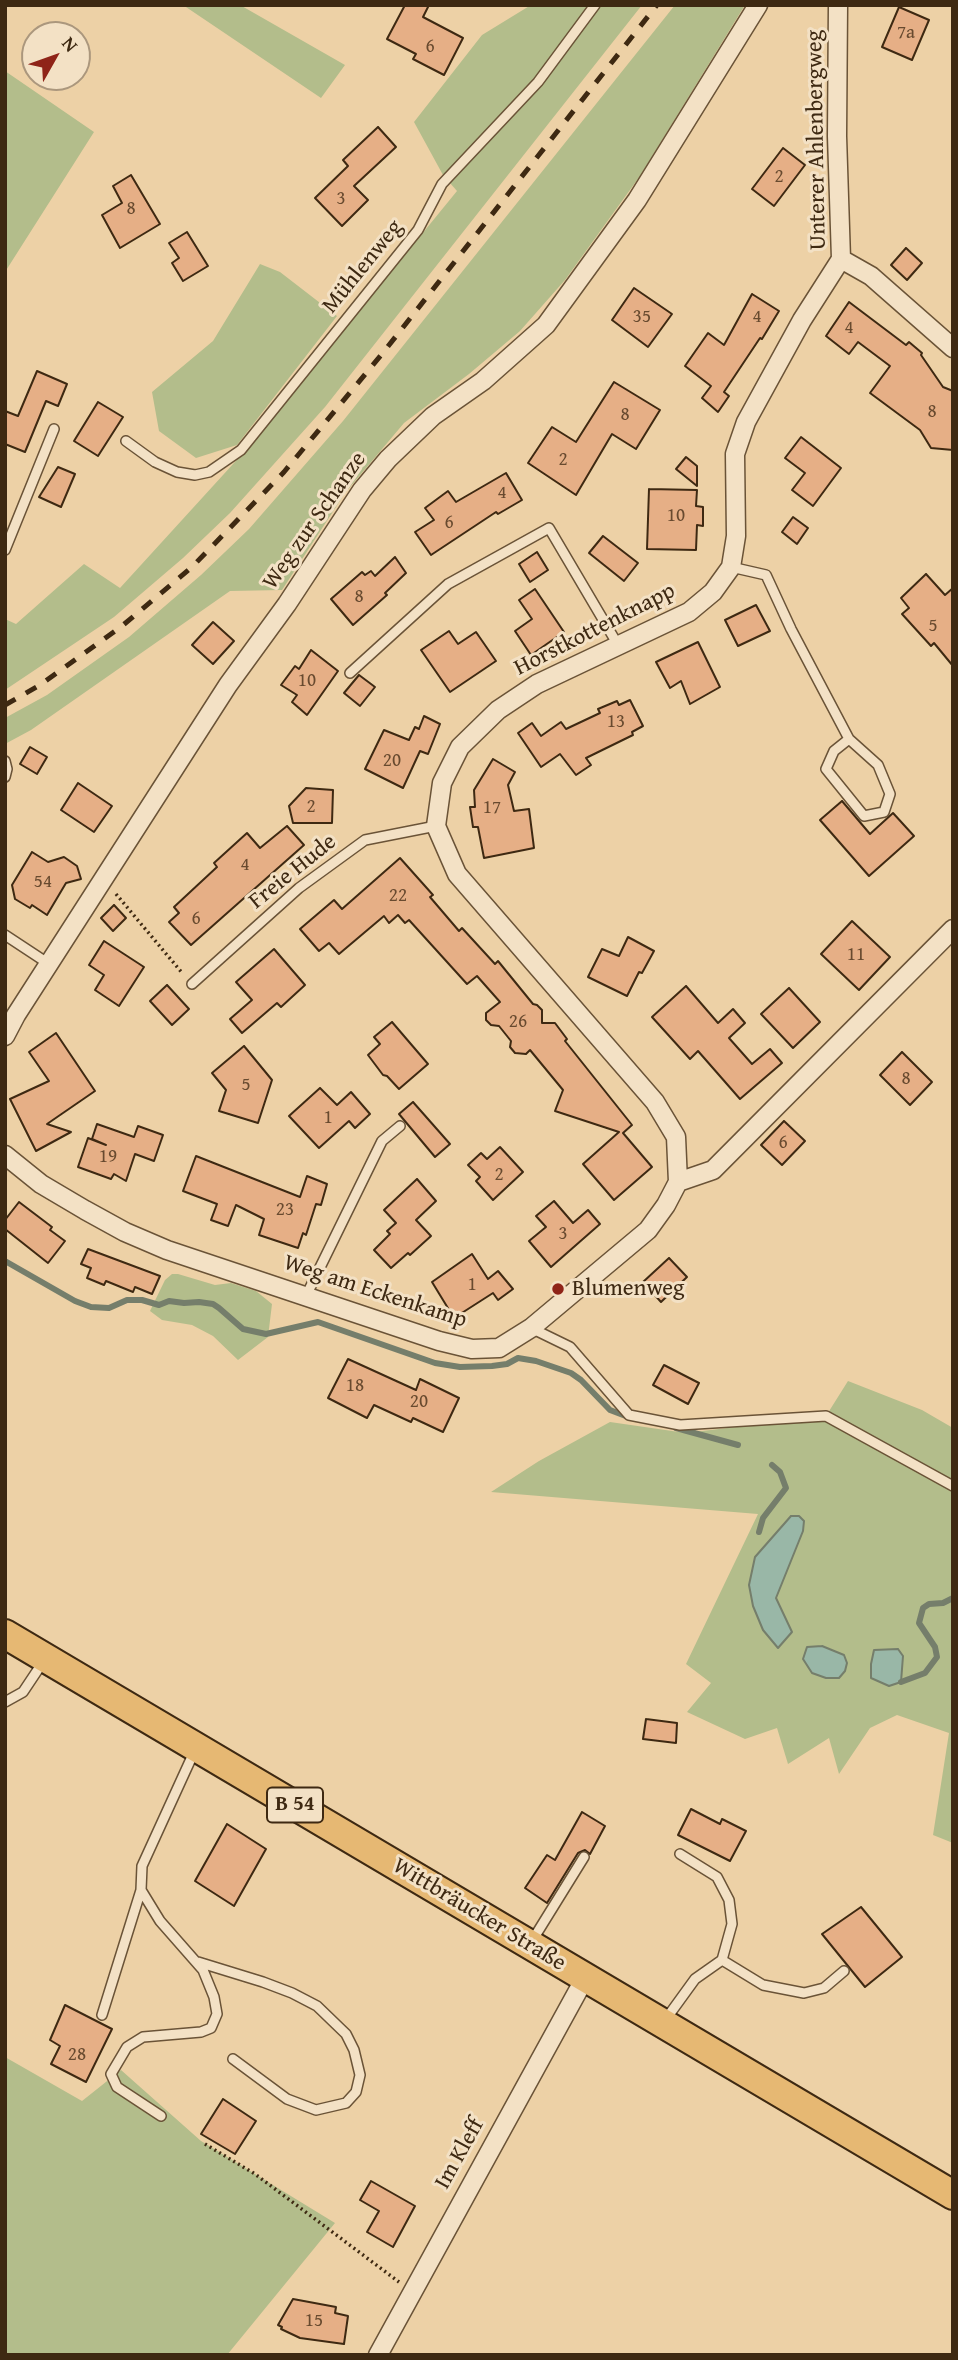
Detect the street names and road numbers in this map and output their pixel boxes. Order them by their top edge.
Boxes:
street label: Unterer Ahlenbergweg [801,30,833,250]
street label: Mühlenweg [317,215,409,319]
street label: Weg zur Schanze [257,447,373,595]
street label: Horstkottenknapp [510,578,680,682]
street label: Freie Hude [244,828,342,916]
street label: Weg am Eckenkamp [280,1249,470,1335]
road number: B 54 [267,1787,323,1822]
street label: Wittbräucker Straße [387,1852,571,1978]
street label: Im Kleff [429,2114,491,2194]

